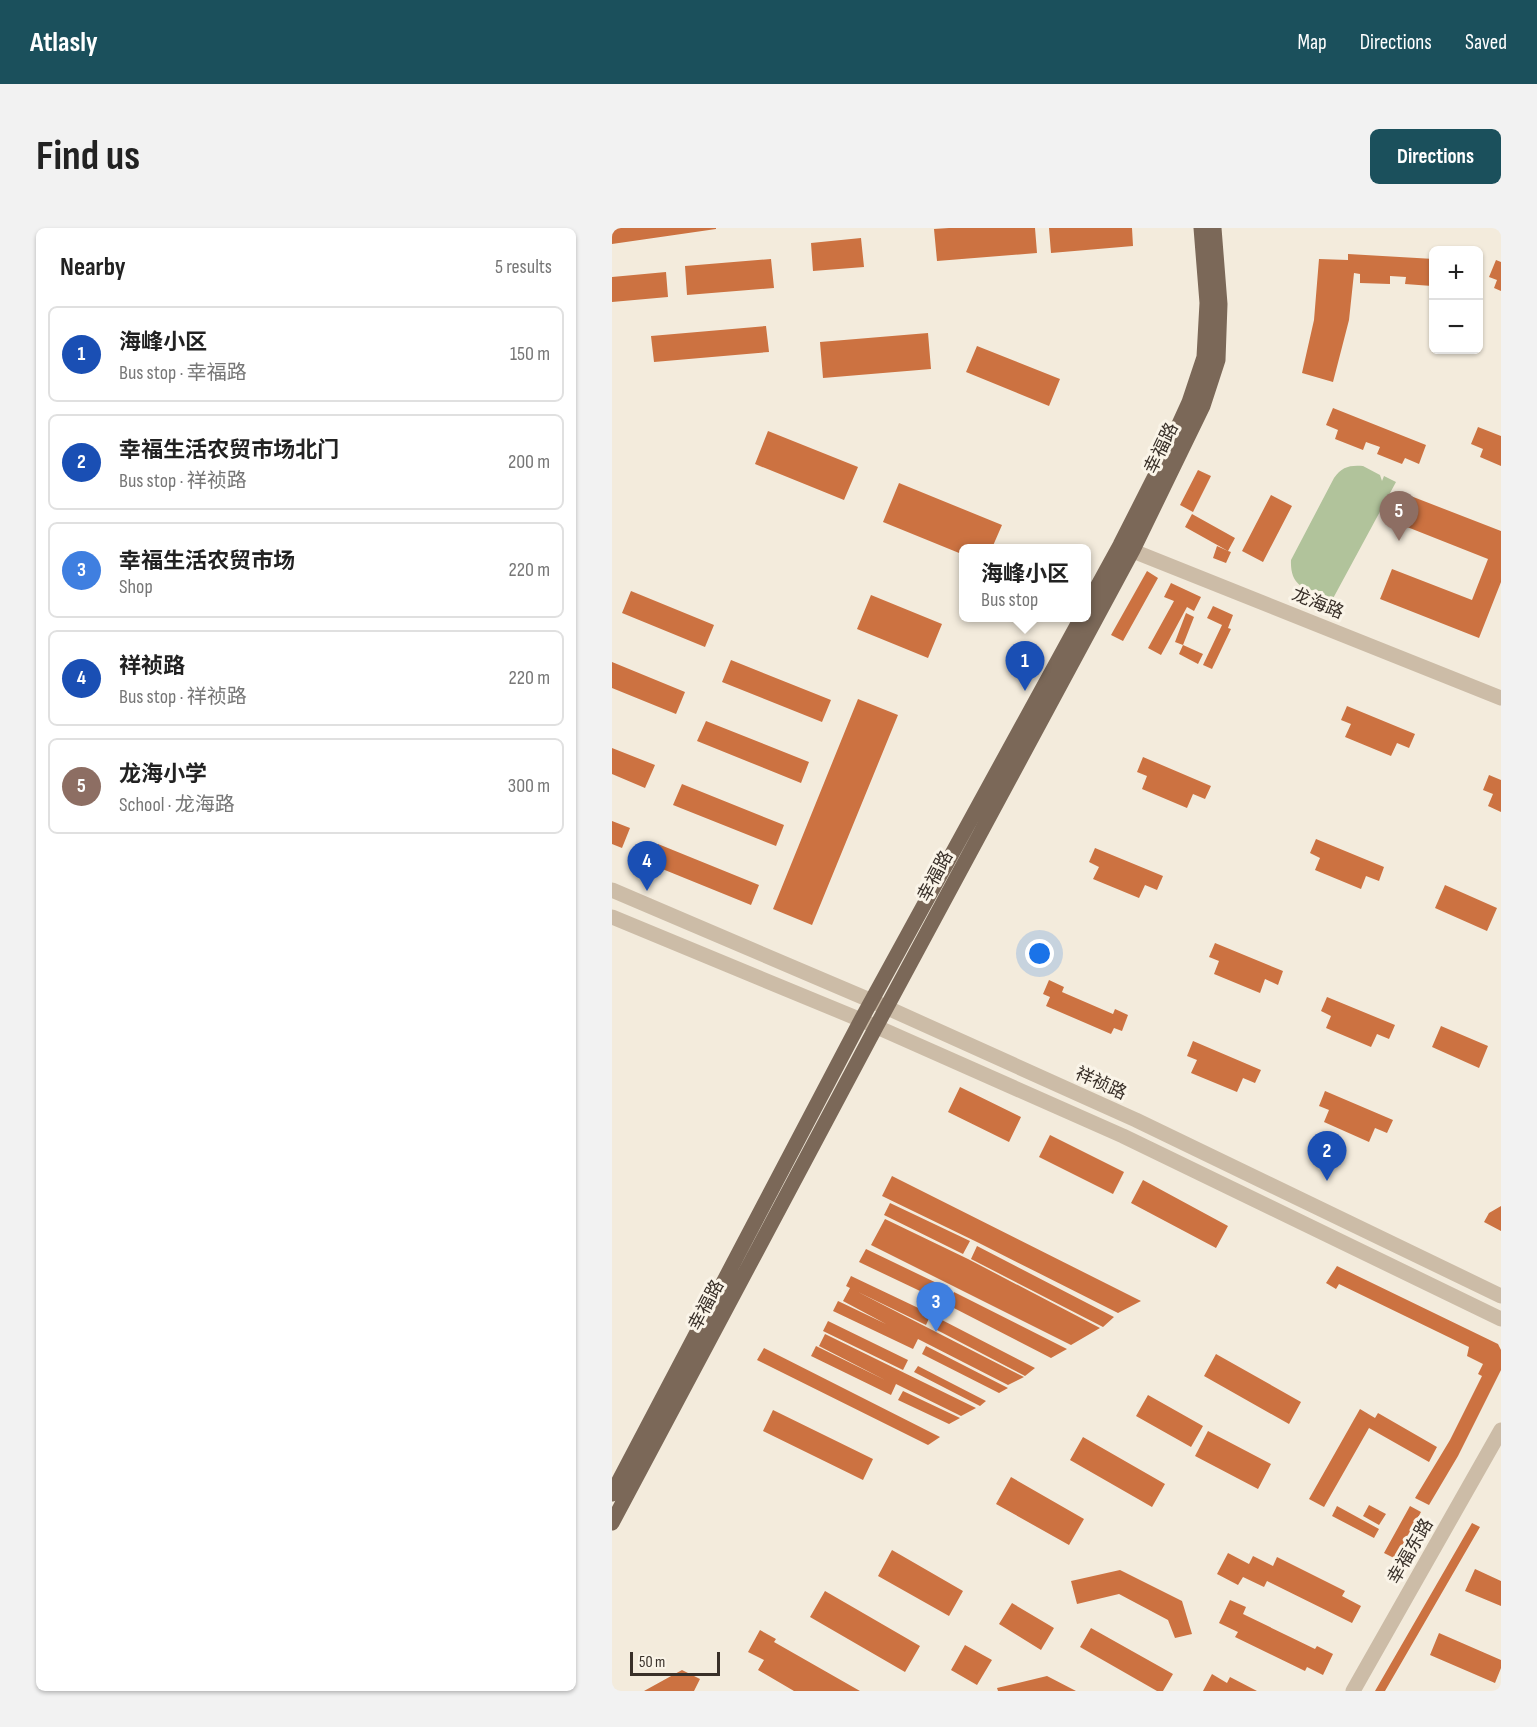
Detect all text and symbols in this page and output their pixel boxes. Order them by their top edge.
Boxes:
text: Atlasly [30,26,98,59]
text: Map [1297,30,1327,55]
text: Directions [1360,30,1432,55]
text: Saved [1465,30,1507,55]
button: Directions [1370,129,1501,184]
text: Find us [36,131,140,182]
map controls [1429,246,1483,354]
button: + [1429,246,1483,300]
text: Nearby [60,252,126,283]
text: 5 results [495,255,552,279]
button: − [1429,300,1483,354]
text: 海峰小区 [119,329,207,356]
text: 1 [78,342,85,366]
text: 150 m [510,342,550,366]
text: Bus stop · 幸福路 [119,361,247,385]
street label: 幸福路 [1140,419,1183,477]
text: 幸福生活农贸市场北门 [119,437,339,464]
text: 2 [77,450,86,474]
text: 200 m [508,450,550,474]
text: Bus stop · 祥祯路 [119,469,247,493]
pin: 5 [1380,492,1418,541]
popup [959,544,1091,622]
text: 幸福生活农贸市场 [119,548,295,575]
text: 3 [77,558,86,582]
text: 220 m [509,558,550,582]
text: 海峰小区 [981,561,1069,588]
text: Shop [119,575,153,599]
street label: 龙海路 [1289,584,1347,623]
text: Bus stop [981,588,1038,612]
pin: 1 [1006,642,1044,691]
text: 祥祯路 [119,653,185,680]
text: 4 [77,666,86,690]
text: 220 m [509,666,550,690]
text: Bus stop · 祥祯路 [119,685,247,709]
text: 龙海小学 [119,761,207,788]
text: 5 [77,774,86,798]
text: 300 m [508,774,550,798]
text: School · 龙海路 [119,793,235,817]
pin: 4 [627,842,666,891]
street label: 幸福路 [913,847,957,905]
your location [1025,939,1054,968]
street label: 祥祯路 [1072,1063,1130,1104]
pin: 2 [1308,1132,1346,1181]
street label: 幸福路 [684,1276,728,1334]
pin: 3 [916,1282,956,1332]
street label: 幸福东路 [1383,1515,1438,1588]
scale bar [630,1649,720,1676]
text: 50 m [639,1653,665,1672]

